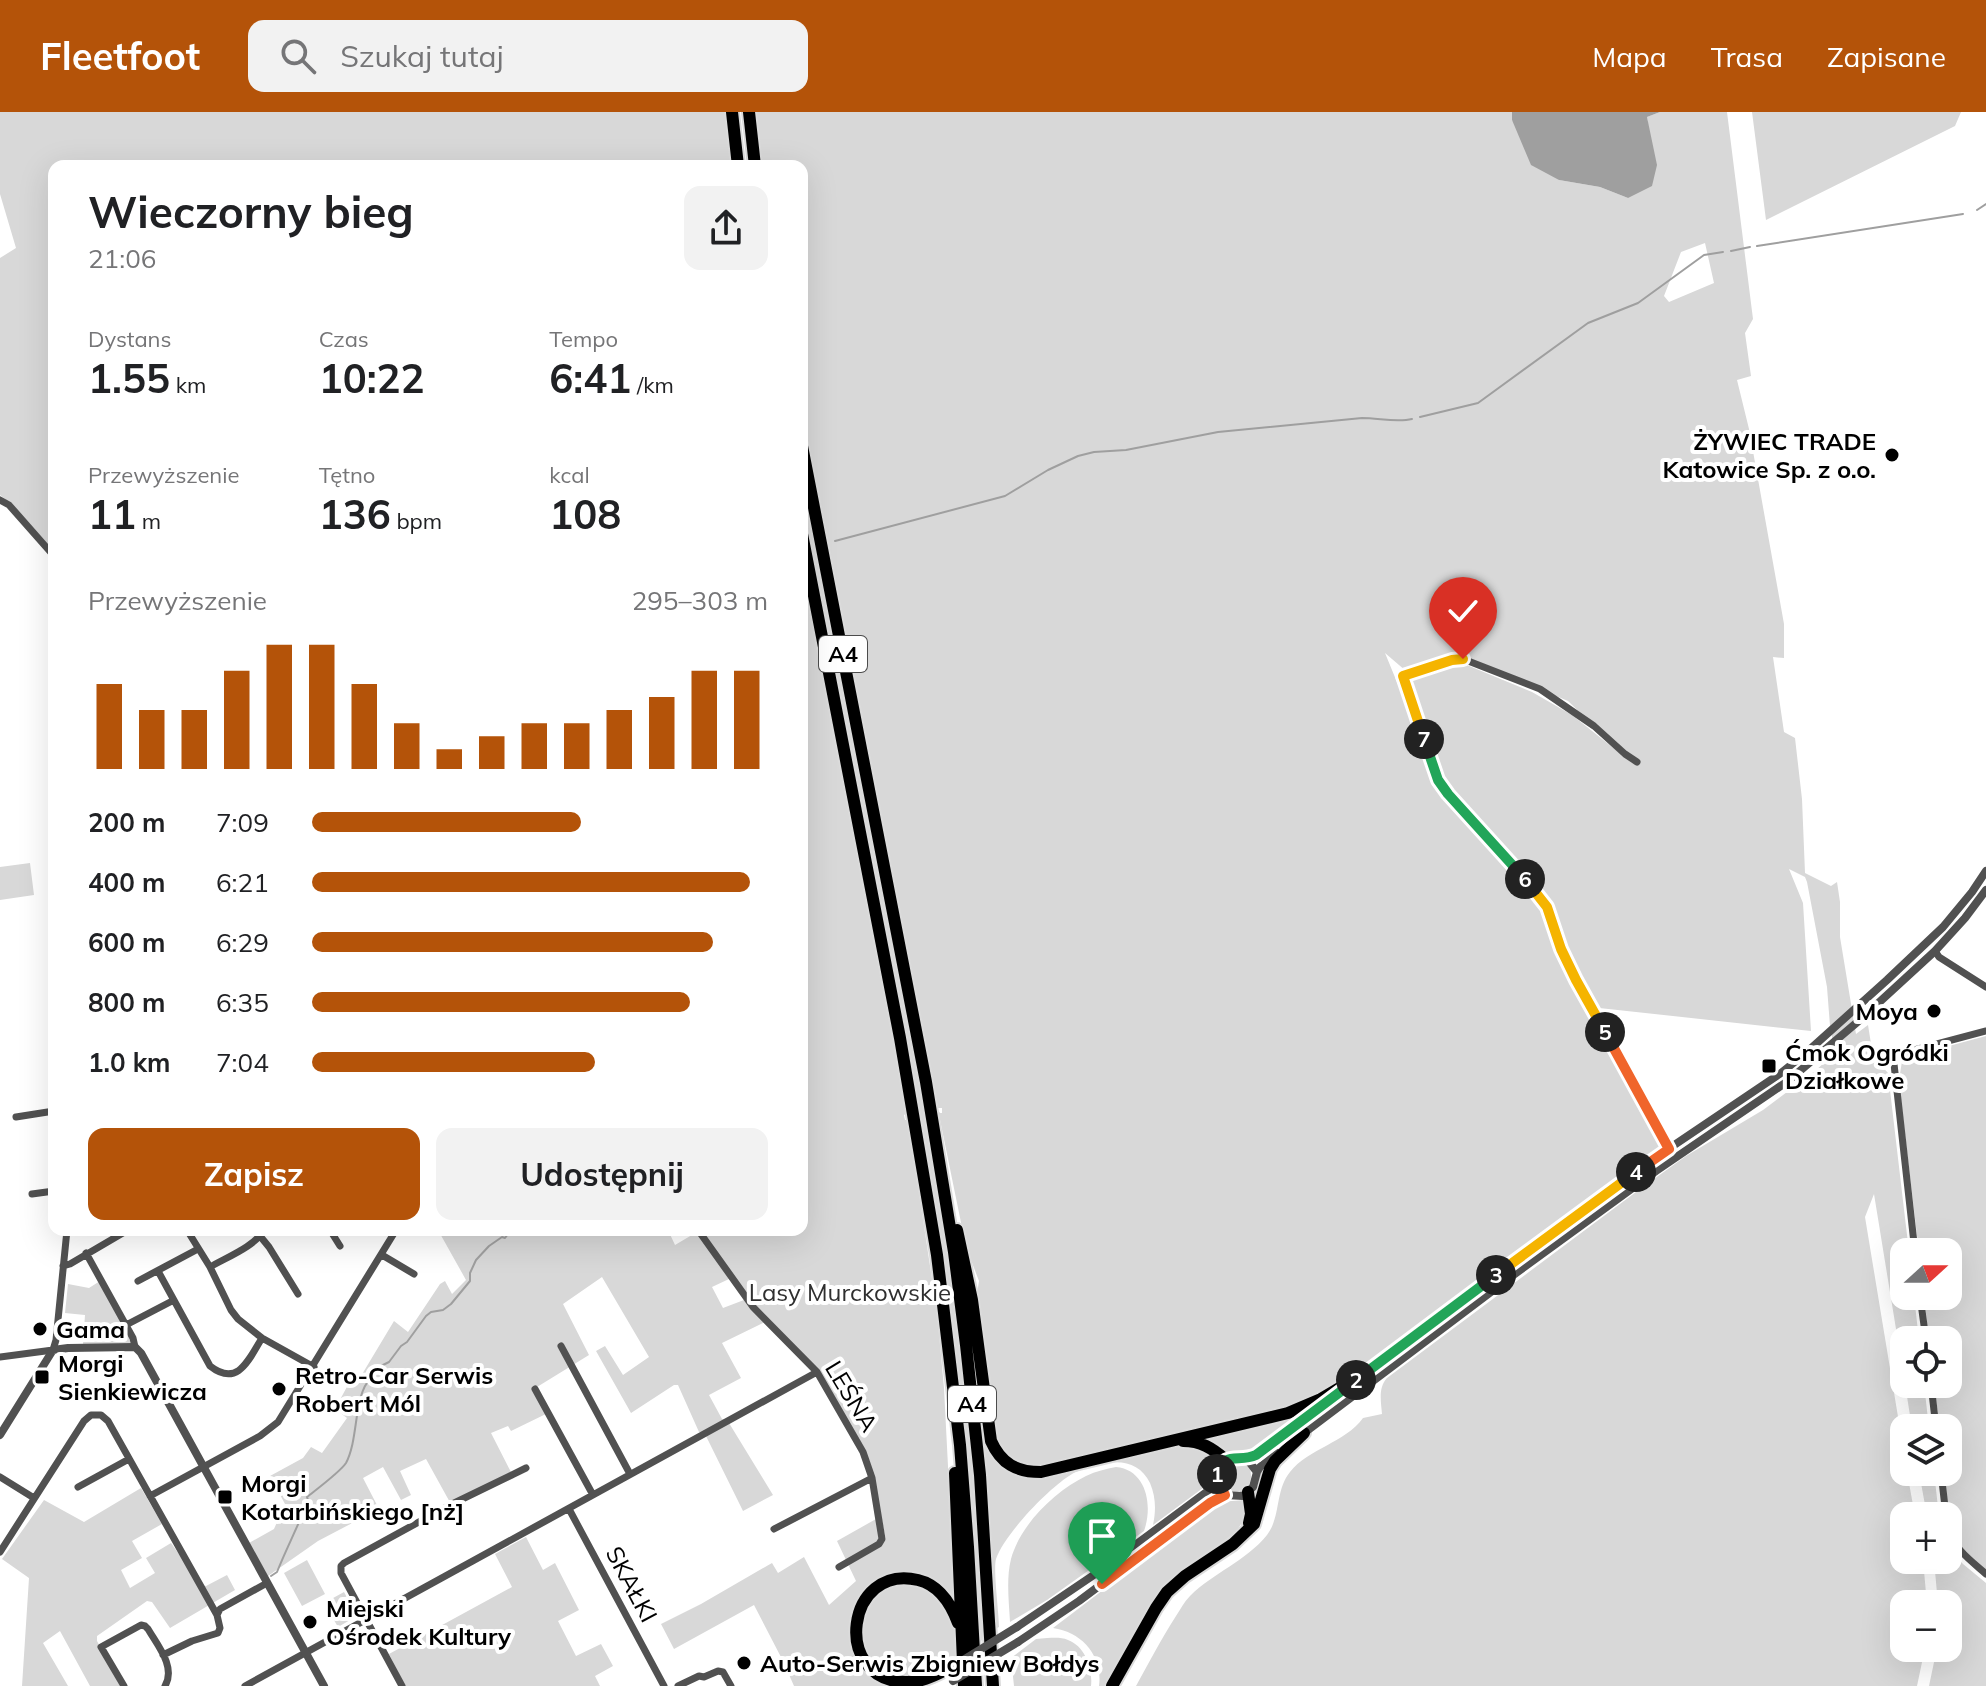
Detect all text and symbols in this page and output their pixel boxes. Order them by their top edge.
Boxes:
search box [248,20,808,92]
text: Fleetfoot [40,32,200,80]
icon: search [276,34,320,78]
text: Szukaj tutaj [340,37,504,75]
text: Mapa [1592,39,1667,74]
text: Trasa [1711,39,1783,74]
text: Zapisane [1827,39,1946,74]
text: Wieczorny bieg [88,184,414,239]
button: share [684,186,768,270]
text: 21:06 [88,242,156,275]
text: Dystans [88,325,171,353]
text: Czas [319,325,369,353]
text: Tempo [549,325,618,353]
text: 1.55 [88,353,170,403]
text: 10:22 [319,353,425,403]
text: 6:41 [549,353,631,403]
text: km [170,371,206,399]
text: /km [631,371,674,399]
place label: ŻYWIEC TRADE Katowice Sp. z o.o. [1662,426,1876,484]
marker: ŻYWIEC TRADE Katowice Sp. z o.o. [1883,446,1901,464]
text: Przewyższenie [88,461,239,489]
text: Tętno [319,461,375,489]
text: kcal [549,461,590,489]
text: 11 [88,489,136,539]
text: 136 [319,489,391,539]
text: 108 [549,489,621,539]
text: m [136,507,161,535]
text: bpm [391,507,442,535]
pin [1429,577,1497,659]
text: Przewyższenie [88,584,267,617]
text: 295–303 m [632,584,768,617]
icon: check [1441,589,1485,633]
road number: A4 [819,636,867,672]
pin: 7 [1404,719,1444,759]
text: 7 [1417,725,1431,753]
text: 200 m [88,806,165,839]
text: 7:09 [216,806,269,839]
pin: 6 [1505,859,1545,899]
text: 6 [1518,865,1532,893]
text: 400 m [88,866,165,899]
text: 6:21 [216,866,269,899]
text: 600 m [88,926,165,959]
text: 6:29 [216,926,269,959]
text: 800 m [88,986,165,1019]
text: 6:35 [216,986,269,1019]
place label: Moya [1855,996,1918,1026]
marker: Moya [1925,1002,1943,1020]
pin: 5 [1585,1012,1625,1052]
text: 5 [1598,1018,1612,1046]
place label: Ćmok Ogródki Działkowe [1785,1037,1949,1095]
text: 1.0 km [88,1046,171,1079]
text: 7:04 [216,1046,269,1079]
marker: Ćmok Ogródki Działkowe [1760,1057,1778,1075]
button: Zapisz [88,1128,420,1220]
button: Udostępnij [436,1128,768,1220]
pin: 4 [1616,1152,1656,1192]
text: 4 [1629,1158,1643,1186]
north arrow [1890,1238,1962,1310]
map controls [1890,1238,1962,1662]
pin: 3 [1476,1255,1516,1295]
text: 3 [1489,1261,1503,1289]
park label: Lasy Murckowskie [749,1277,951,1307]
place label: Gama [56,1314,125,1344]
marker: Gama [31,1320,49,1338]
button: locate [1890,1326,1962,1398]
place label: Morgi Sienkiewicza [58,1348,207,1406]
street label: LEŚNA [819,1355,885,1437]
place label: Retro-Car Serwis Robert Mól [295,1360,493,1418]
pin: 2 [1336,1360,1376,1400]
text: 2 [1349,1366,1363,1394]
marker: Morgi Sienkiewicza [33,1368,51,1386]
marker: Retro-Car Serwis Robert Mól [270,1380,288,1398]
road number: A4 [948,1386,996,1422]
button: layers [1890,1414,1962,1486]
pin: 1 [1197,1454,1237,1494]
text: 1 [1210,1460,1224,1488]
place label: Morgi Kotarbińskiego [nż] [241,1468,464,1526]
marker: Morgi Kotarbińskiego [nż] [216,1488,234,1506]
pin [1068,1502,1136,1584]
button: + [1890,1502,1962,1574]
icon: arrive [1080,1514,1124,1558]
street label: SKAŁKI [600,1541,664,1627]
button: − [1890,1590,1962,1662]
place label: Miejski Ośrodek Kultury [326,1593,512,1651]
marker: Miejski Ośrodek Kultury [301,1613,319,1631]
place label: Auto-Serwis Zbigniew Bołdys [760,1648,1100,1678]
marker: Auto-Serwis Zbigniew Bołdys [735,1654,753,1672]

